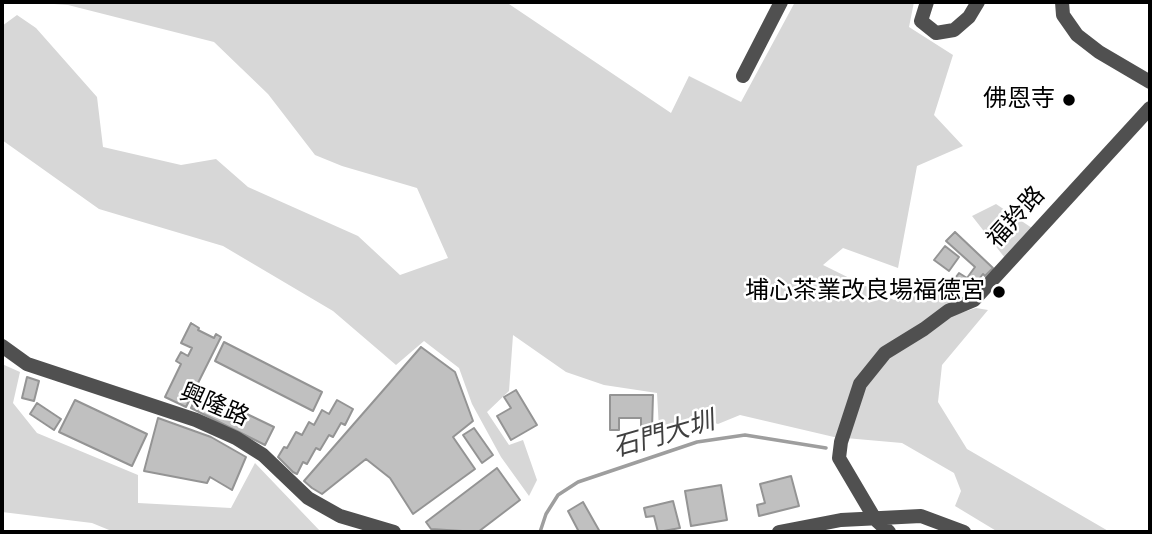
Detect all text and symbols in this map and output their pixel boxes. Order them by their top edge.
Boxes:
place label: 佛恩寺 [983,86,1055,114]
marker: 佛恩寺 [1061,92,1077,108]
street label: 福羚路 [982,182,1052,254]
place label: 埔心茶業改良場福德宮 [745,278,985,306]
marker: 埔心茶業改良場福德宮 [991,284,1007,300]
street label: 興隆路 [175,379,253,433]
water label: 石門大圳 [610,407,718,465]

